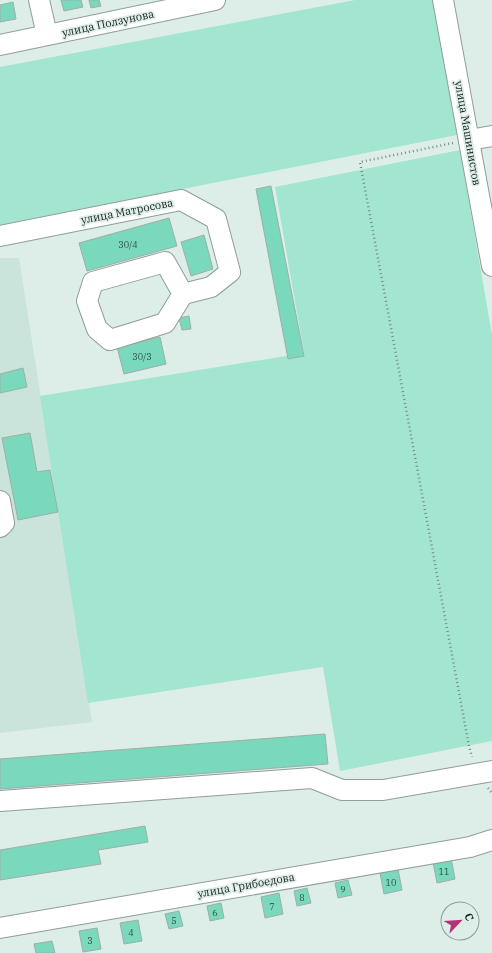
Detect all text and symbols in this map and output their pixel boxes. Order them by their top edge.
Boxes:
street label: улица Ползунова [61,6,155,40]
street label: улица Машинистов [452,80,484,186]
street label: улица Матросова [80,195,174,227]
house number: 30/4 [118,239,138,250]
house number: 30/3 [132,351,152,362]
house number: 11 [439,866,449,877]
street label: улица Грибоедова [196,870,296,900]
house number: 10 [386,877,396,888]
house number: 9 [340,884,346,895]
house number: 8 [299,892,305,903]
house number: 7 [269,901,275,912]
north arrow [440,901,480,941]
house number: 6 [212,907,218,918]
text: С [461,910,477,923]
house number: 5 [171,915,177,926]
house number: 4 [128,927,134,938]
house number: 3 [87,935,93,946]

